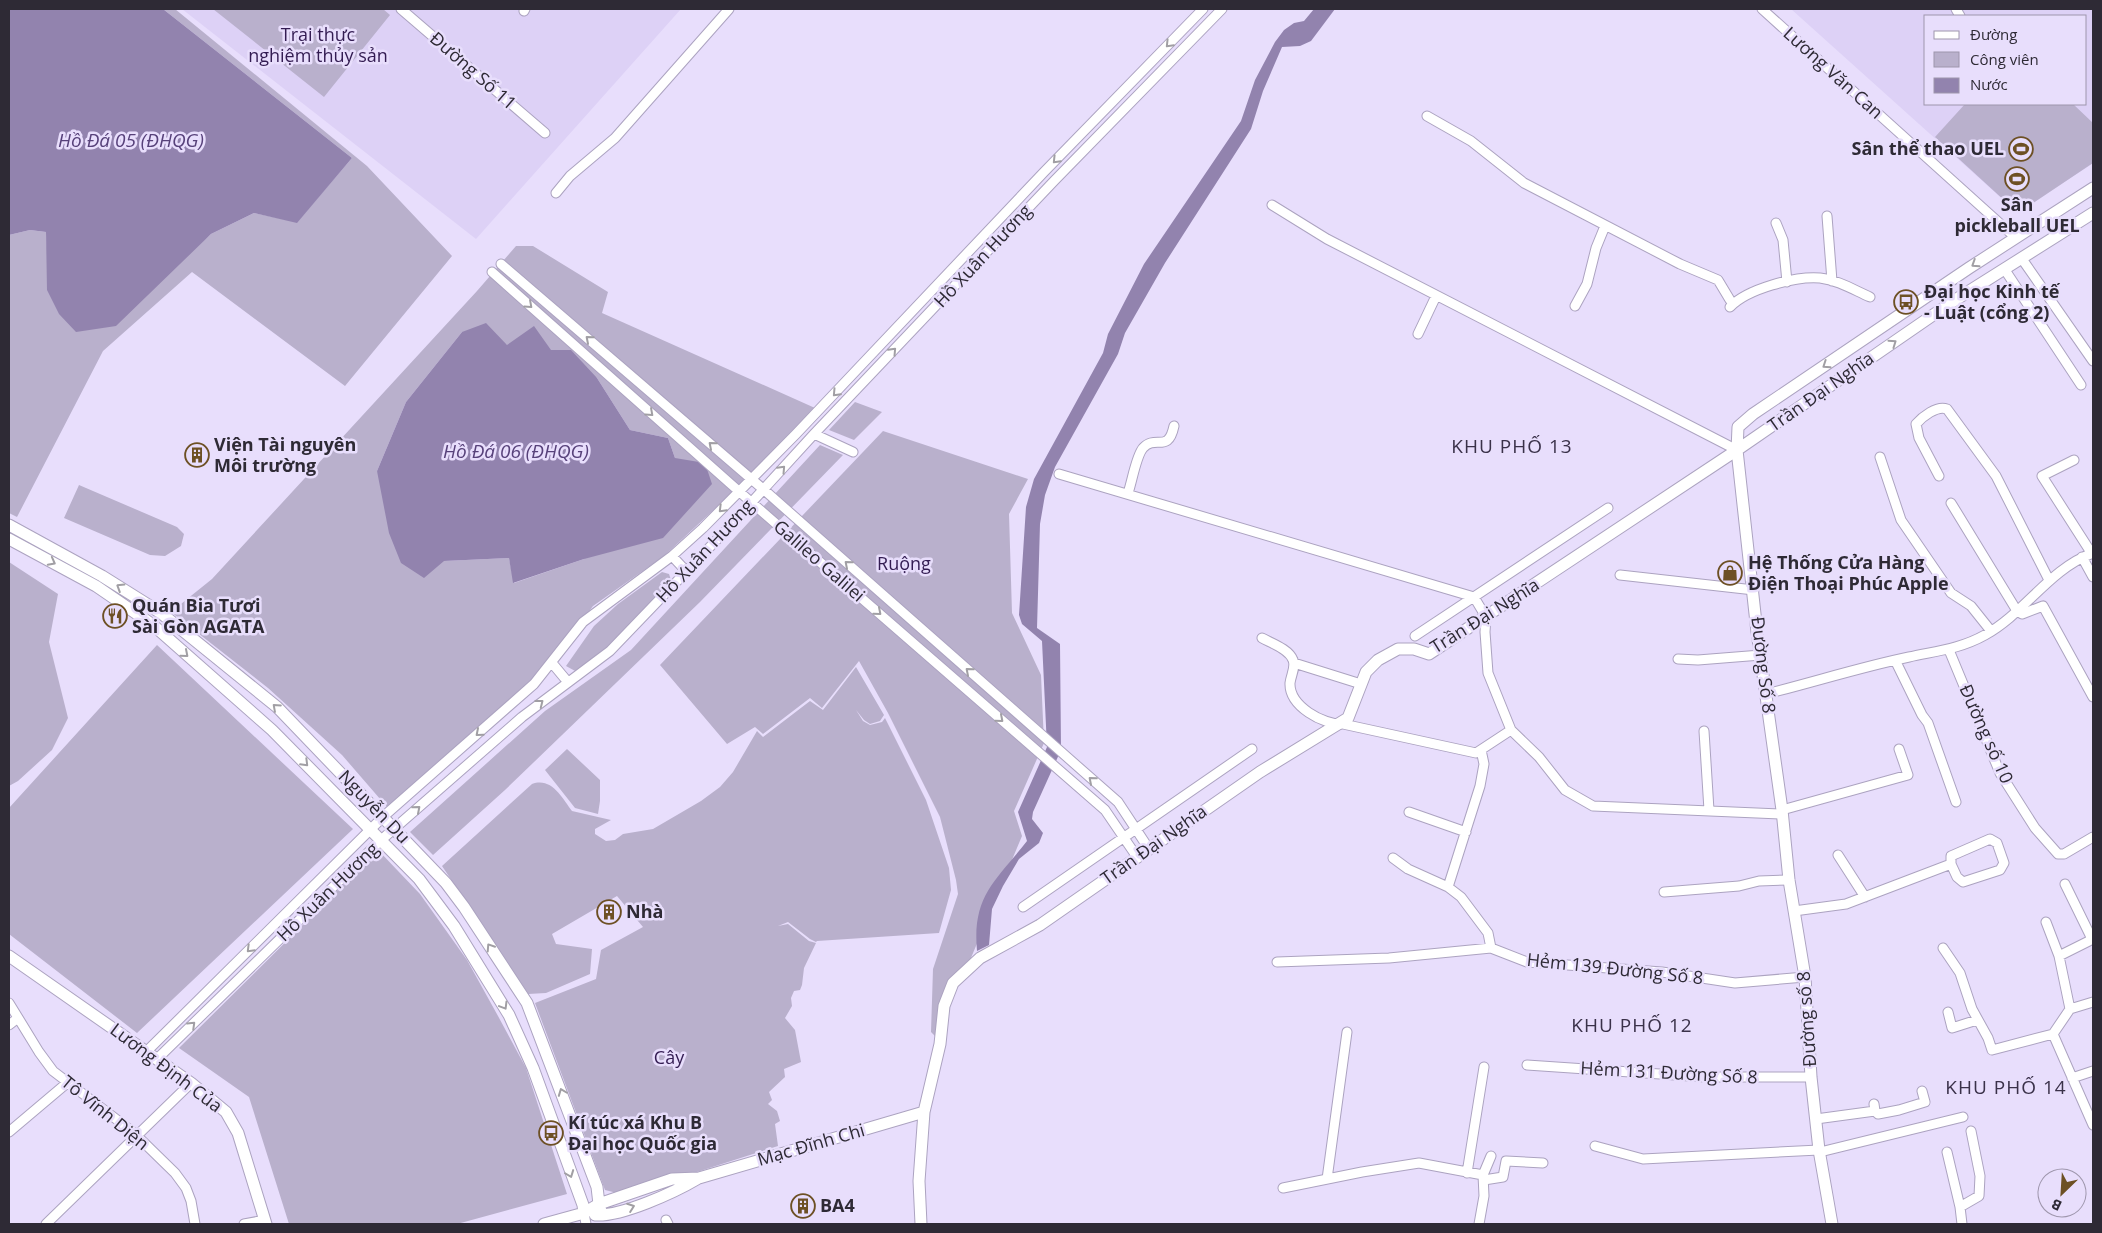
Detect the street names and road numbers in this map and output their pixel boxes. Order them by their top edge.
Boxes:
street label: Lương Văn Can [1779,21,1889,124]
street label: Đường Số 11 [425,26,522,115]
street label: Hồ Xuân Hương [928,198,1037,312]
street label: Trần Đại Nghĩa [1763,346,1878,437]
street label: Hồ Xuân Hương [650,493,759,607]
street label: Galileo Galilei [769,514,870,607]
street label: Trần Đại Nghĩa [1425,572,1543,658]
street label: Đường Số 8 [1746,615,1782,715]
street label: Đường số 10 [1954,680,2019,787]
street label: Nguyễn Du [334,764,416,848]
street label: Trần Đại Nghĩa [1096,799,1211,890]
street label: Hồ Xuân Hương [271,836,384,946]
street label: Hẻm 139 Đường Số 8 [1526,947,1705,989]
street label: Đường số 8 [1791,970,1821,1068]
street label: Lương Định Của [106,1017,228,1117]
street label: Hẻm 131 Đường Số 8 [1580,1055,1758,1089]
street label: Tô Vĩnh Diện [57,1069,154,1155]
street label: Mạc Đĩnh Chi [754,1117,867,1171]

